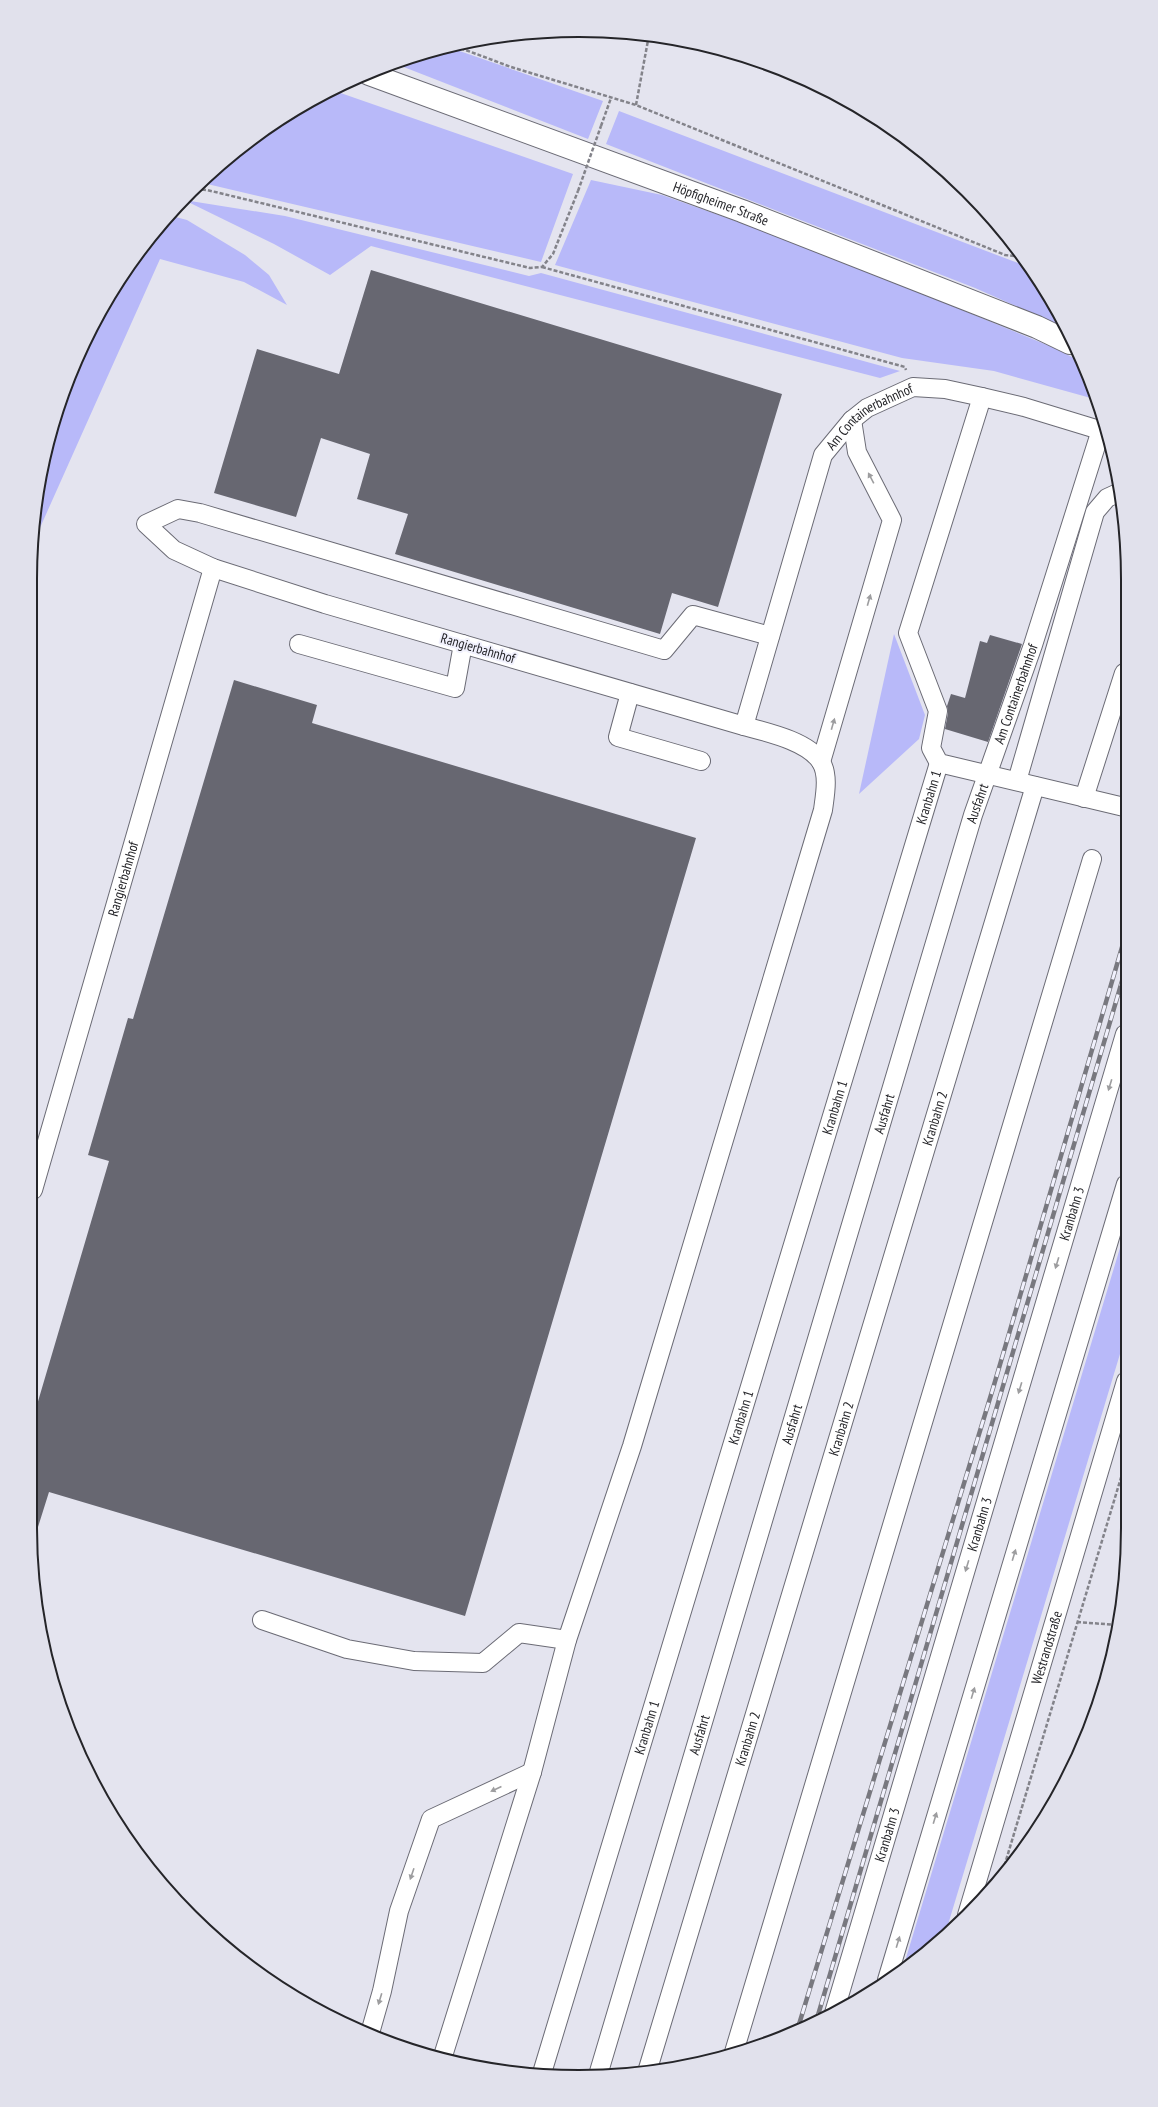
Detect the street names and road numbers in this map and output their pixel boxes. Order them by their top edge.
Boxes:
street label: Höpfigheimer Straße [671,178,771,230]
street label: Am Containerbahnhof [822,379,916,454]
street label: Rangierbahnhof [439,629,518,667]
street label: Am Containerbahnhof [990,641,1042,746]
street label: Kranbahn 1 [912,768,945,826]
street label: Ausfahrt [962,781,992,825]
street label: Rangierbahnhof [104,839,143,918]
street label: Kranbahn 1 [818,1078,851,1137]
street label: Kranbahn 2 [918,1089,951,1148]
street label: Ausfahrt [870,1091,899,1136]
street label: Kranbahn 3 [1055,1184,1088,1243]
street label: Kranbahn 1 [724,1388,757,1447]
street label: Kranbahn 2 [824,1399,858,1458]
street label: Ausfahrt [777,1402,806,1446]
street label: Kranbahn 3 [963,1495,996,1553]
street label: Westrandstraße [1027,1609,1066,1686]
street label: Kranbahn 1 [630,1698,663,1757]
street label: Kranbahn 2 [731,1710,764,1768]
street label: Ausfahrt [685,1712,714,1757]
street label: Kranbahn 3 [870,1806,904,1864]

